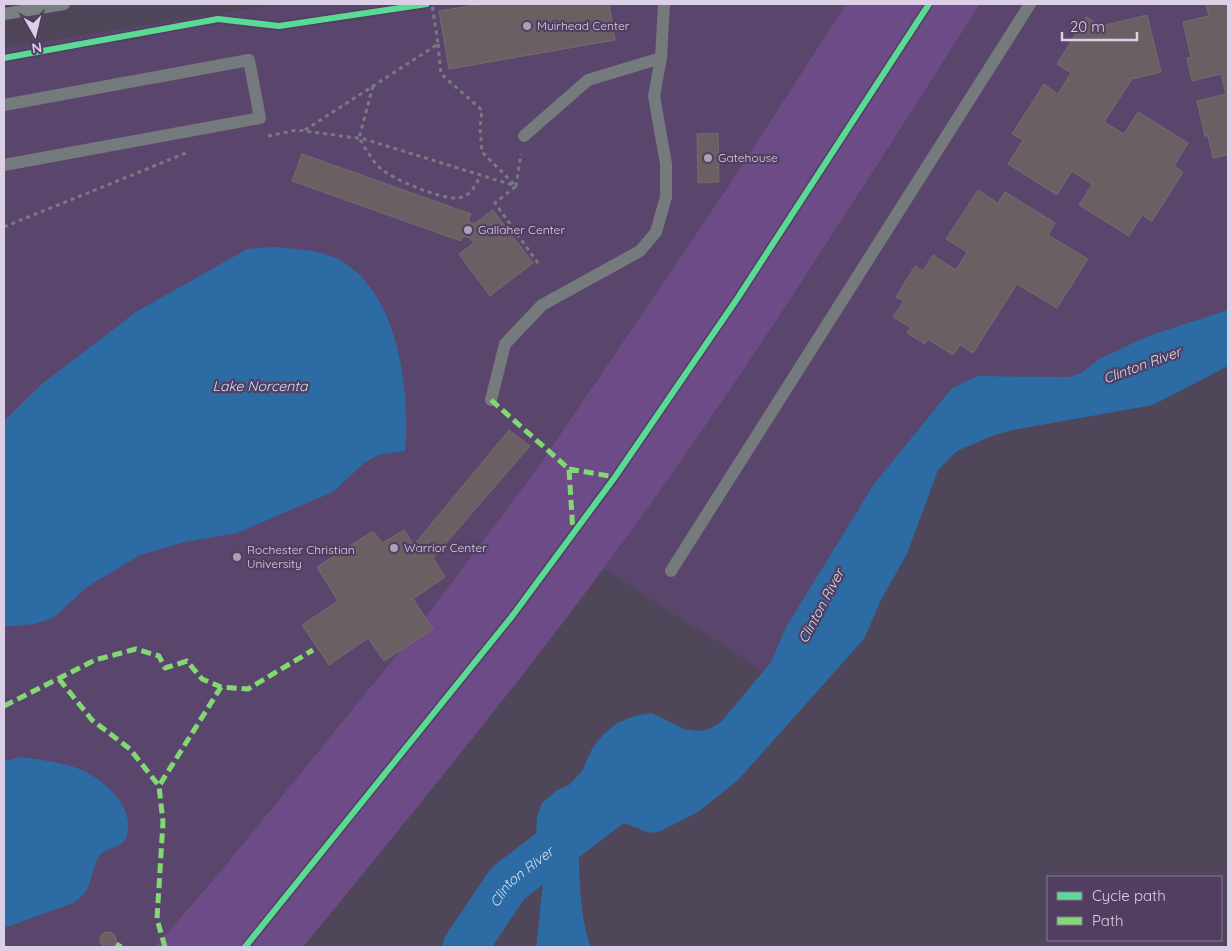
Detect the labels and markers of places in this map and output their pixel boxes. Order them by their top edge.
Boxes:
place label: Muirhead Center [537,18,630,33]
marker: Muirhead Center [521,20,533,32]
place label: Gatehouse [718,150,778,165]
marker: Gatehouse [702,152,714,164]
place label: Gallaher Center [478,222,565,237]
marker: Gallaher Center [462,224,474,236]
place label: Warrior Center [404,540,487,555]
place label: Rochester Christian University [247,542,355,571]
marker: Warrior Center [388,542,400,554]
marker: Rochester Christian University [231,551,243,563]

